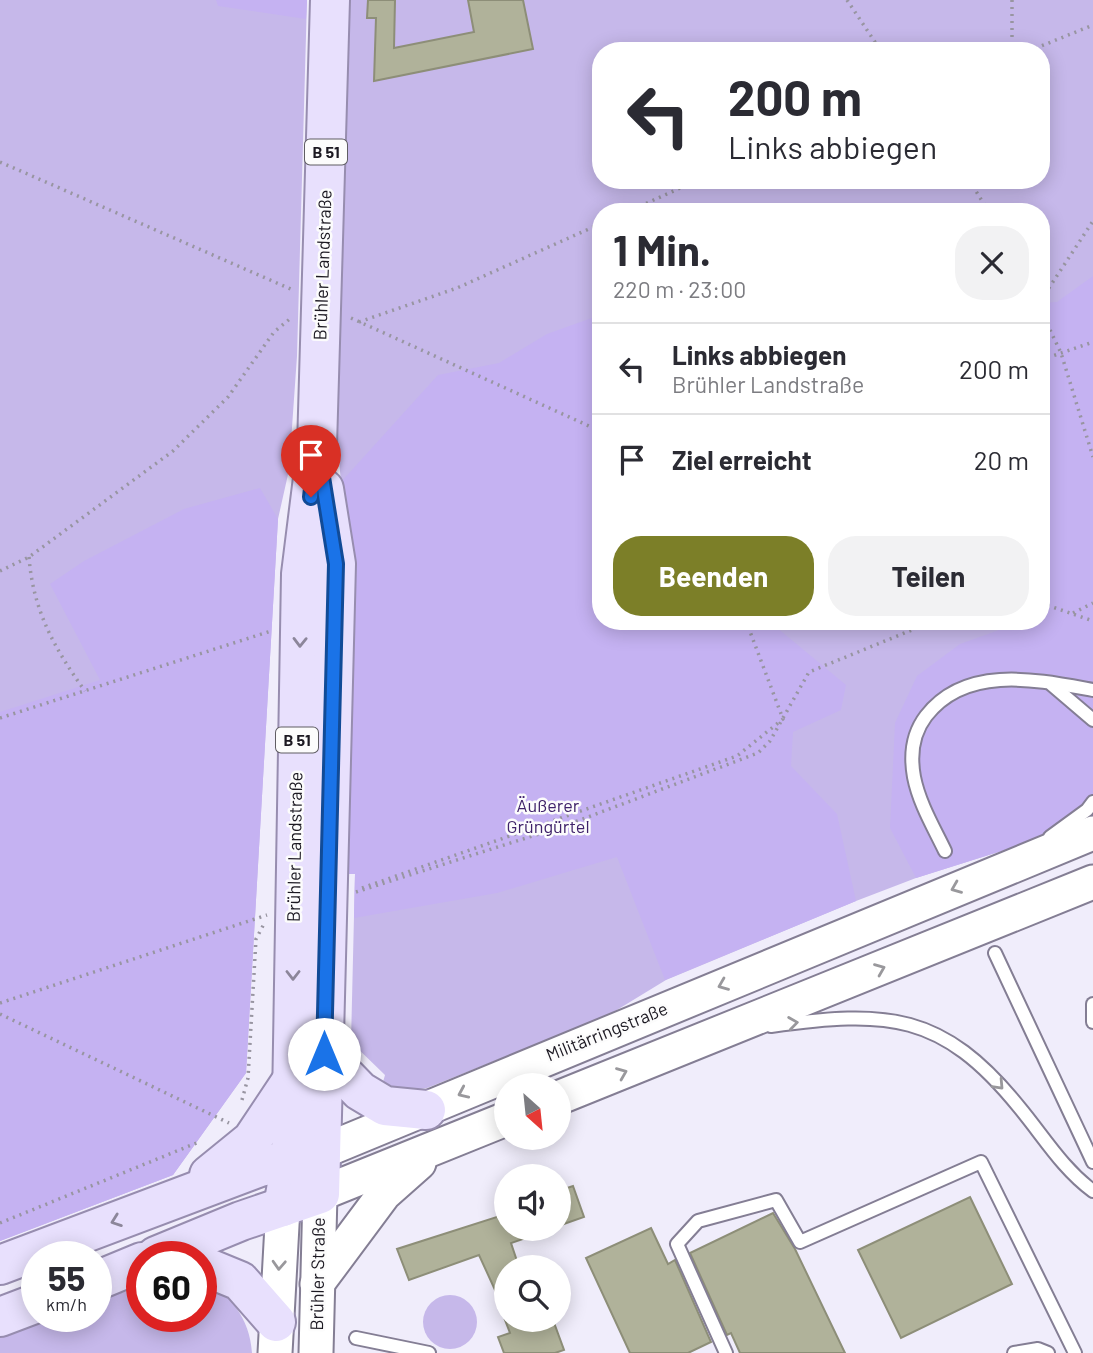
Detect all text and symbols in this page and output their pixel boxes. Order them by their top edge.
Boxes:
text: 200 m [728,67,862,126]
icon: left [613,70,704,161]
text: Links abbiegen [728,127,937,165]
road number: B 51 [305,140,347,164]
street label: Brühler Landstraße [308,189,336,341]
text: 1 Min. [613,224,711,274]
button: close [955,226,1029,300]
text: 220 m · 23:00 [613,275,746,303]
text: Links abbiegen [672,339,846,370]
icon: left [613,350,651,388]
text: 200 m [959,353,1029,384]
text: Brühler Landstraße [672,370,864,398]
pin [281,425,341,497]
icon: arrive [292,436,330,474]
icon: arrive [613,441,651,479]
text: Ziel erreicht [672,444,812,475]
text: 20 m [974,444,1029,475]
button: Beenden [613,536,814,616]
button: Teilen [828,536,1029,616]
one-way arrow [292,637,307,648]
road number: B 51 [276,727,318,752]
street label: Brühler Landstraße [282,772,306,922]
park label: Äußerer Grüngürtel [506,794,590,837]
one-way arrow [951,880,963,894]
one-way arrow [872,963,885,977]
one-way arrow [285,970,301,981]
one-way arrow [718,976,730,990]
street label: Militärringstraße [543,997,671,1066]
one-way arrow [788,1015,799,1030]
position arrow [287,1017,361,1091]
one-way arrow [615,1067,627,1081]
north arrow [494,1073,570,1150]
map controls [494,1073,571,1332]
one-way arrow [991,1077,1003,1090]
one-way arrow [458,1085,470,1099]
button: sound [494,1164,571,1241]
one-way arrow [111,1213,123,1227]
street label: Brühler Straße [305,1217,329,1331]
speed limit sign: 60 [126,1241,217,1332]
button: search [494,1255,571,1332]
text: 55 [48,1256,85,1298]
one-way arrow [272,1260,287,1271]
text: km/h [46,1293,87,1315]

